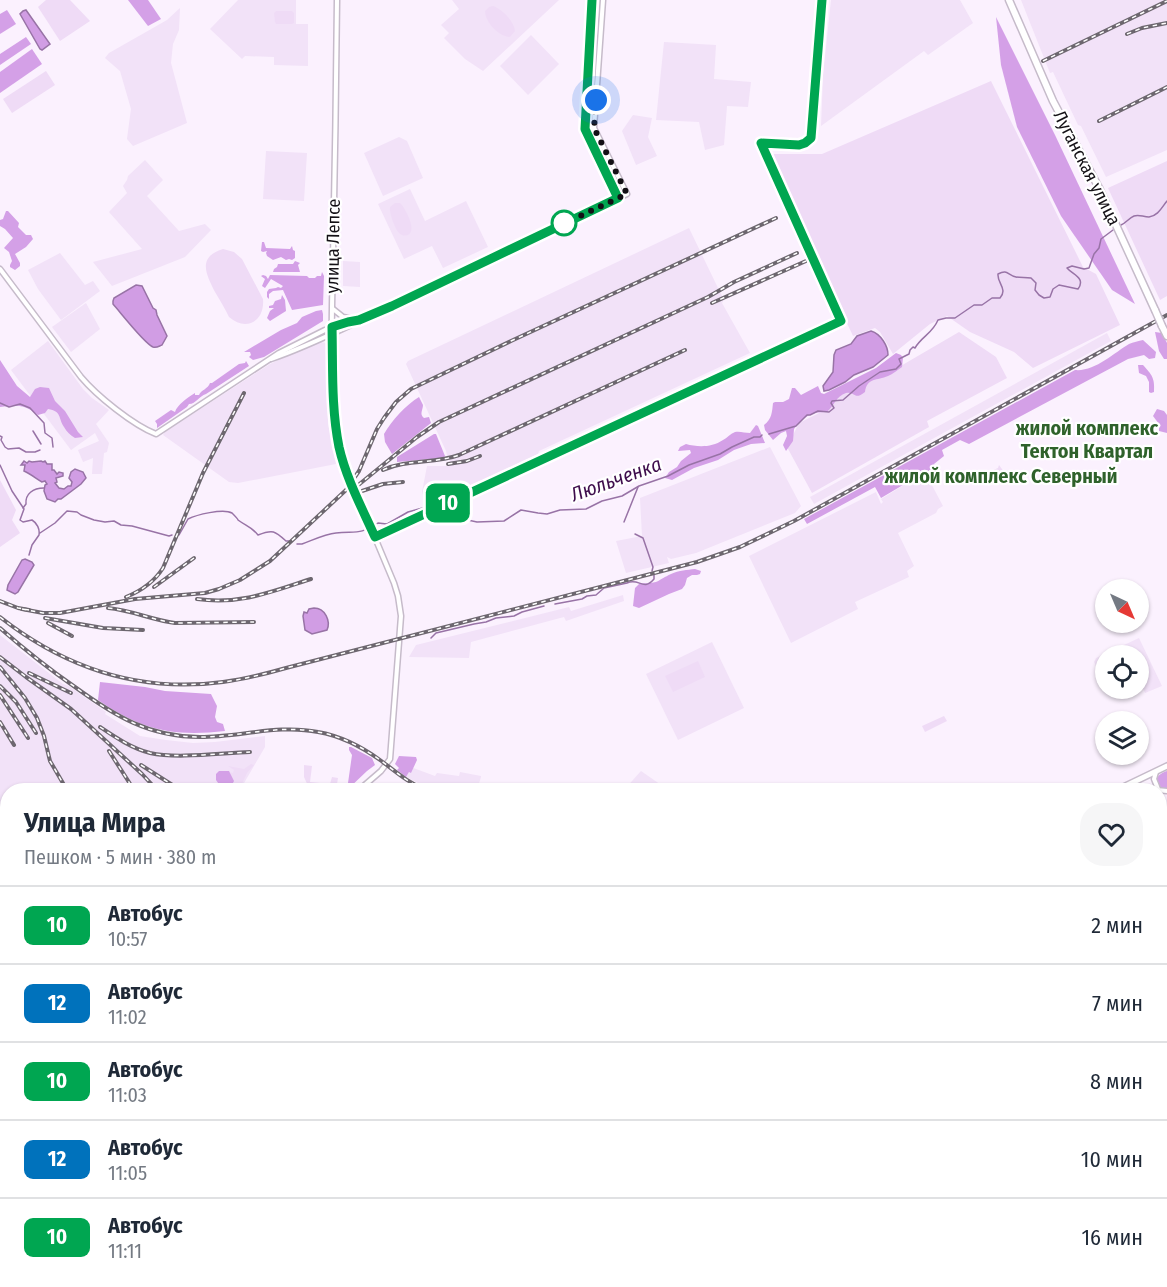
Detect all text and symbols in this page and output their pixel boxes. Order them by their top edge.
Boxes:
your location [581,85,611,115]
street label: Луганская улица [1049,107,1126,229]
street label: улица Лепсе [321,198,345,293]
unlabelled marker [551,210,577,236]
district label: жилой комплекс Тектон Квартал [1015,416,1158,463]
water label: Люльченка [566,452,665,507]
district label: жилой комплекс Северный [884,464,1117,488]
line badge: 10 [421,484,475,522]
text: 10 [438,490,458,516]
north arrow [1095,579,1149,633]
map controls [1095,579,1149,765]
button: locate [1095,645,1149,699]
button: layers [1095,711,1149,765]
button: heart [1080,803,1143,866]
text: Улица Мира [24,806,166,839]
text: Пешком · 5 мин · 380 m [24,845,216,869]
text: Автобус [108,900,183,927]
text: 10 [47,912,67,938]
text: 2 мин [1091,912,1143,939]
text: 10:57 [108,927,147,951]
text: Автобус [108,978,183,1005]
text: 12 [48,990,66,1016]
text: 7 мин [1092,990,1143,1017]
text: 11:02 [108,1005,147,1029]
text: Автобус [108,1056,183,1083]
text: 10 [47,1068,67,1094]
text: 8 мин [1090,1068,1143,1095]
text: 11:03 [108,1083,147,1107]
text: Автобус [108,1134,183,1161]
text: 12 [48,1146,66,1172]
text: 10 мин [1081,1146,1143,1173]
text: 11:05 [108,1161,147,1185]
text: Автобус [108,1212,183,1239]
text: 10 [47,1224,67,1250]
text: 16 мин [1081,1224,1143,1251]
text: 11:11 [108,1239,142,1263]

